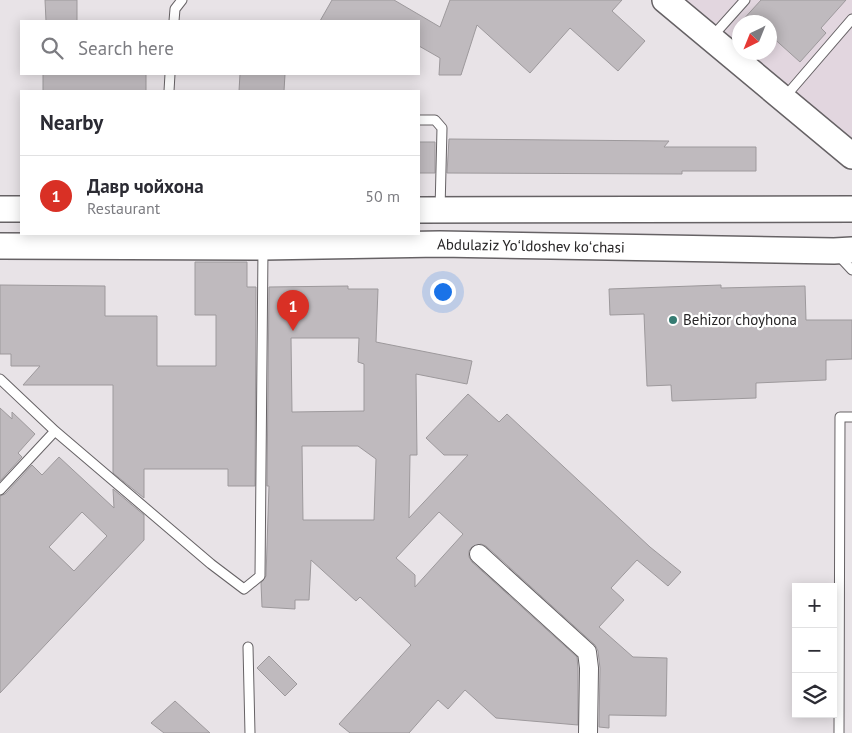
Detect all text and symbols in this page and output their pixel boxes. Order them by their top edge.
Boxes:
north arrow [732,15,777,60]
search box [20,20,420,75]
icon: search [38,34,66,62]
text: Search here [78,36,174,60]
text: Nearby [40,109,103,136]
text: Давр чойхона [87,174,204,198]
text: 1 [51,186,61,206]
text: 50 m [365,186,400,206]
text: Restaurant [87,198,160,218]
street label: Abdulaziz Yoʻldoshev koʻchasi [437,234,625,257]
your location [430,279,456,305]
pin: 1 [277,290,309,331]
place label: Behizor choyhona [683,310,797,329]
marker: Behizor choyhona [667,314,679,326]
map controls [792,583,837,718]
button: + [792,583,837,628]
button: − [792,628,837,673]
button: layers [792,673,837,718]

